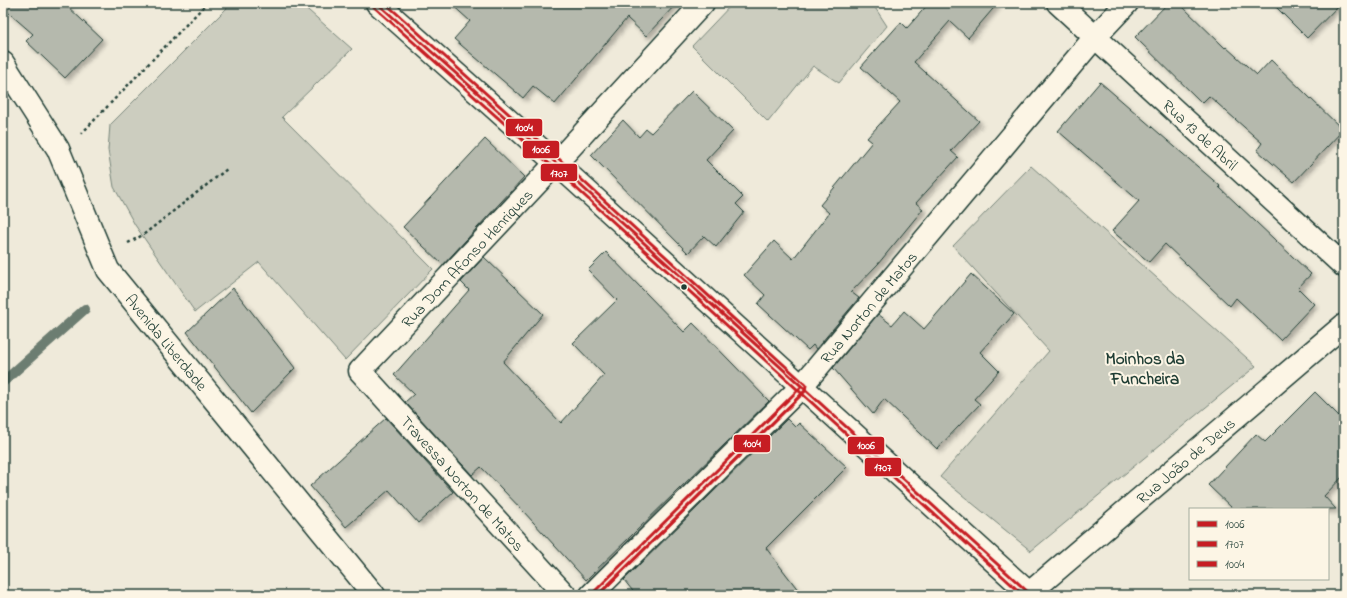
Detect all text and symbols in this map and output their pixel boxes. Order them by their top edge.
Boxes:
street label: Rua 13 de Abril [1156,95,1243,177]
line badge: 1004 [505,118,543,137]
text: 1004 [515,120,533,136]
line badge: 1006 [522,140,560,159]
text: 1006 [532,142,550,158]
line badge: 1707 [540,163,578,182]
text: 1707 [550,166,568,182]
street label: Rua Dom Afonso Henriques [396,184,540,334]
street label: Rua Norton de Matos [815,247,924,370]
unlabelled marker [679,282,689,292]
street label: Avenida Liberdade [118,289,213,398]
district label: Moinhos da Funcheira [1105,347,1185,392]
street label: Travessa Norton de Matos [394,411,529,558]
street label: Rua João de Deus [1132,412,1241,511]
line badge: 1004 [733,434,771,453]
text: 1004 [743,436,761,452]
line badge: 1006 [847,436,885,455]
text: 1006 [857,438,875,454]
line badge: 1707 [864,457,902,477]
text: 1707 [874,460,892,476]
legend [1189,508,1329,580]
text: 1006 [1225,516,1245,534]
text: 1707 [1225,536,1244,554]
text: 1004 [1225,556,1244,574]

